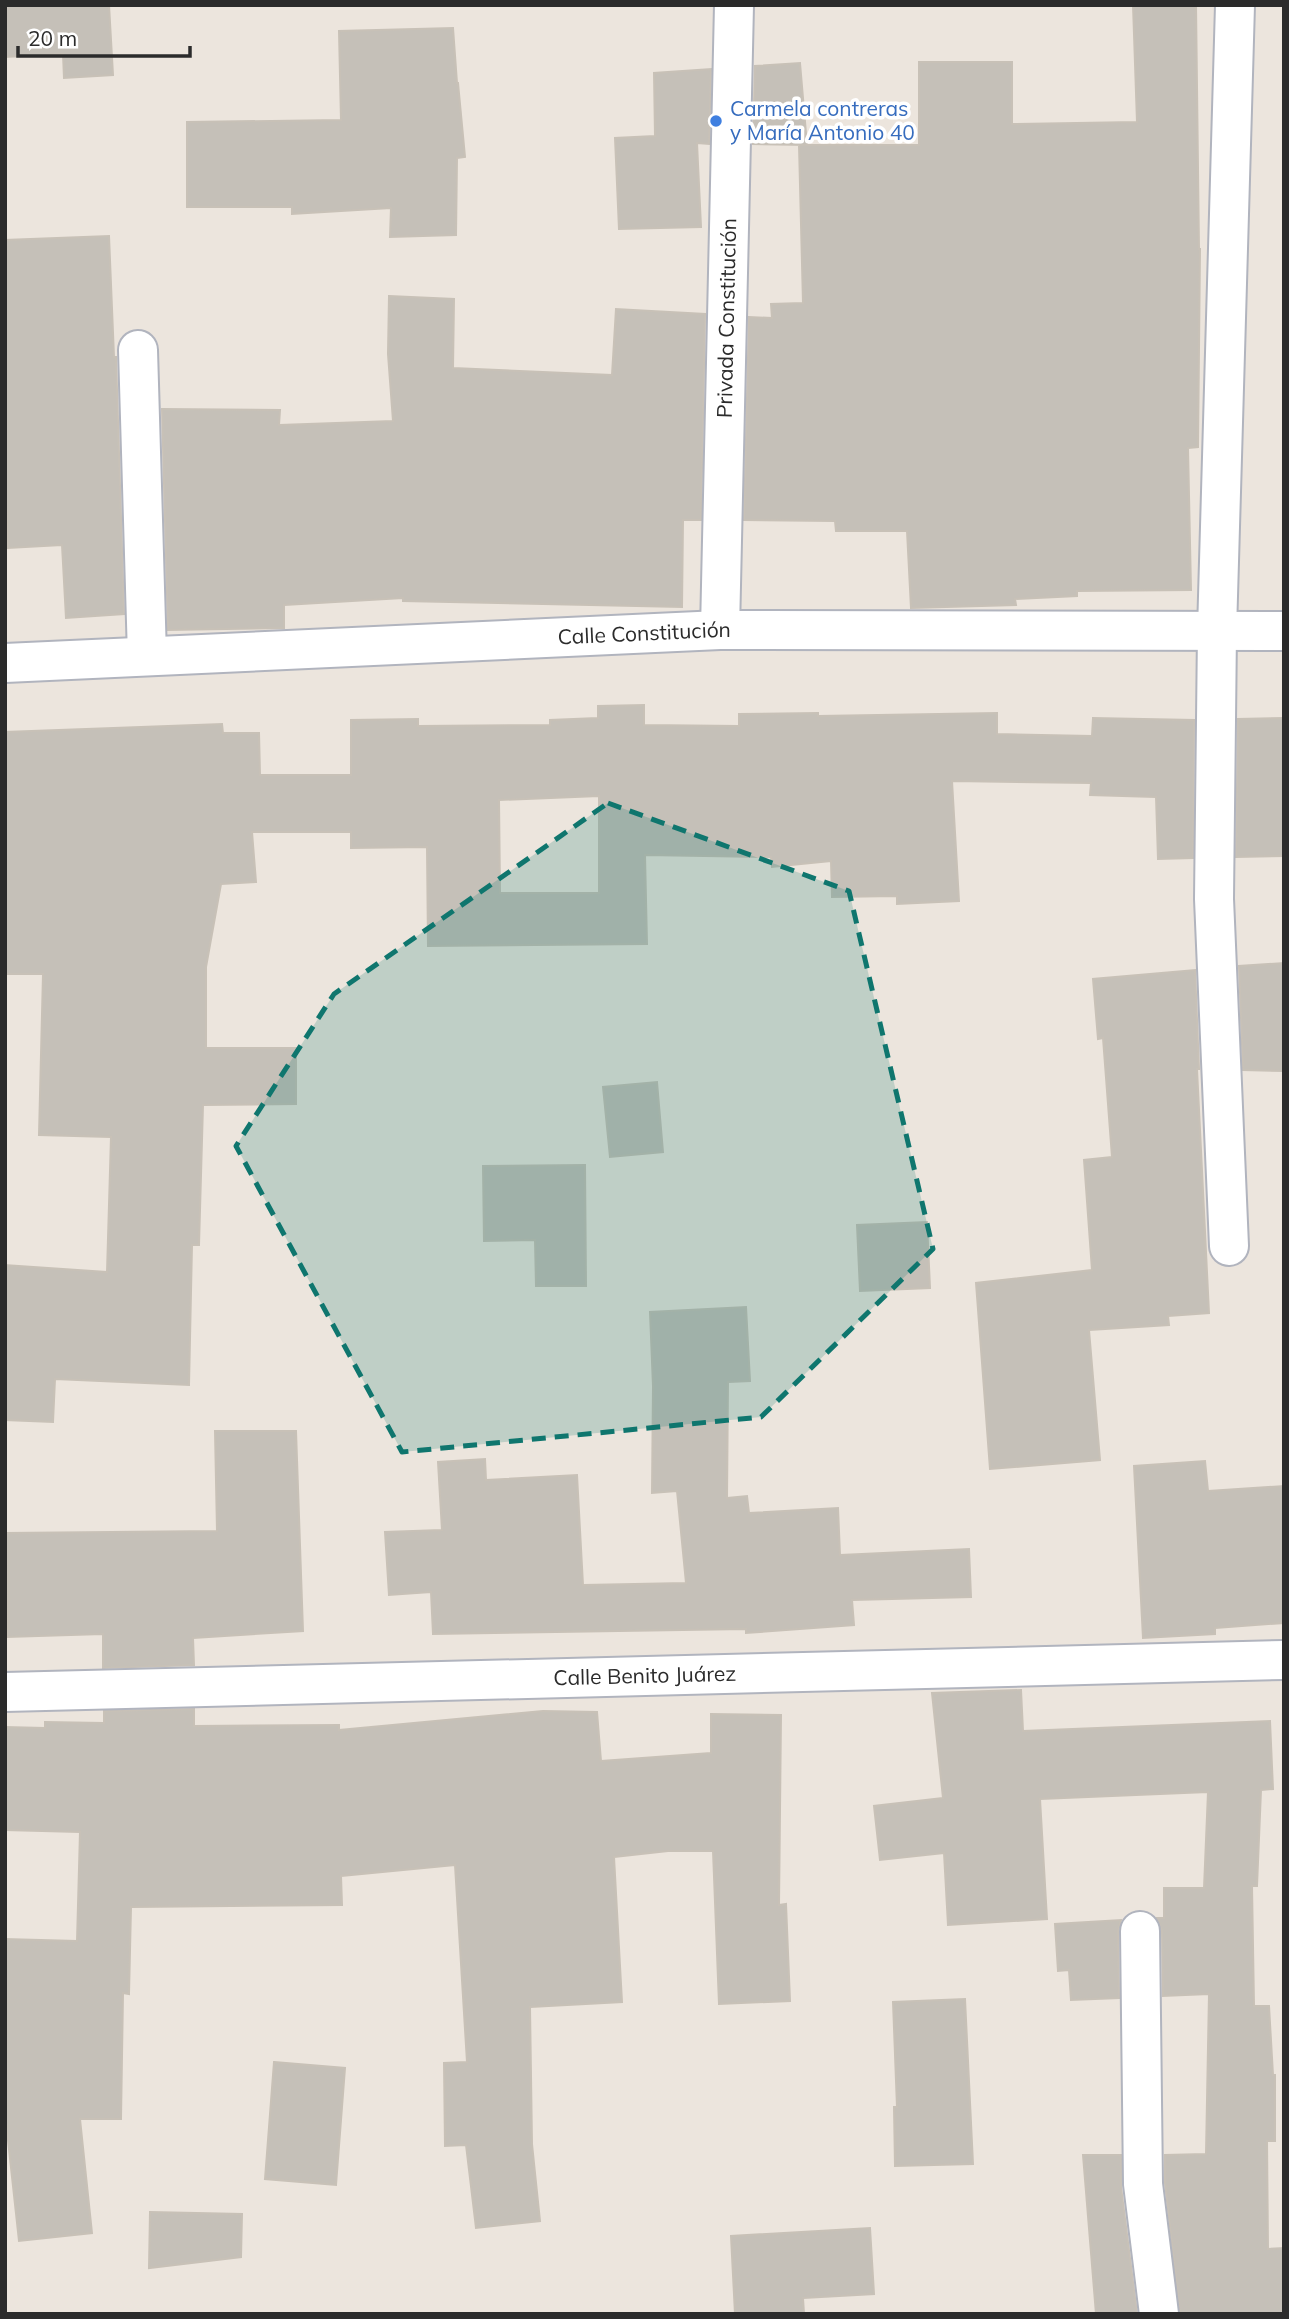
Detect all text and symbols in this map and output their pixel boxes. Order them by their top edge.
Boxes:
scale bar [18,14,189,58]
text: 20 m [28,25,77,51]
place label: Carmela contreras y María Antonio 40 [730,95,915,145]
marker: Carmela contreras y María Antonio 40 [708,113,724,129]
street label: Privada Constitución [711,218,741,418]
street label: Calle Constitución [557,616,731,649]
street label: Calle Benito Juárez [553,1660,736,1690]

